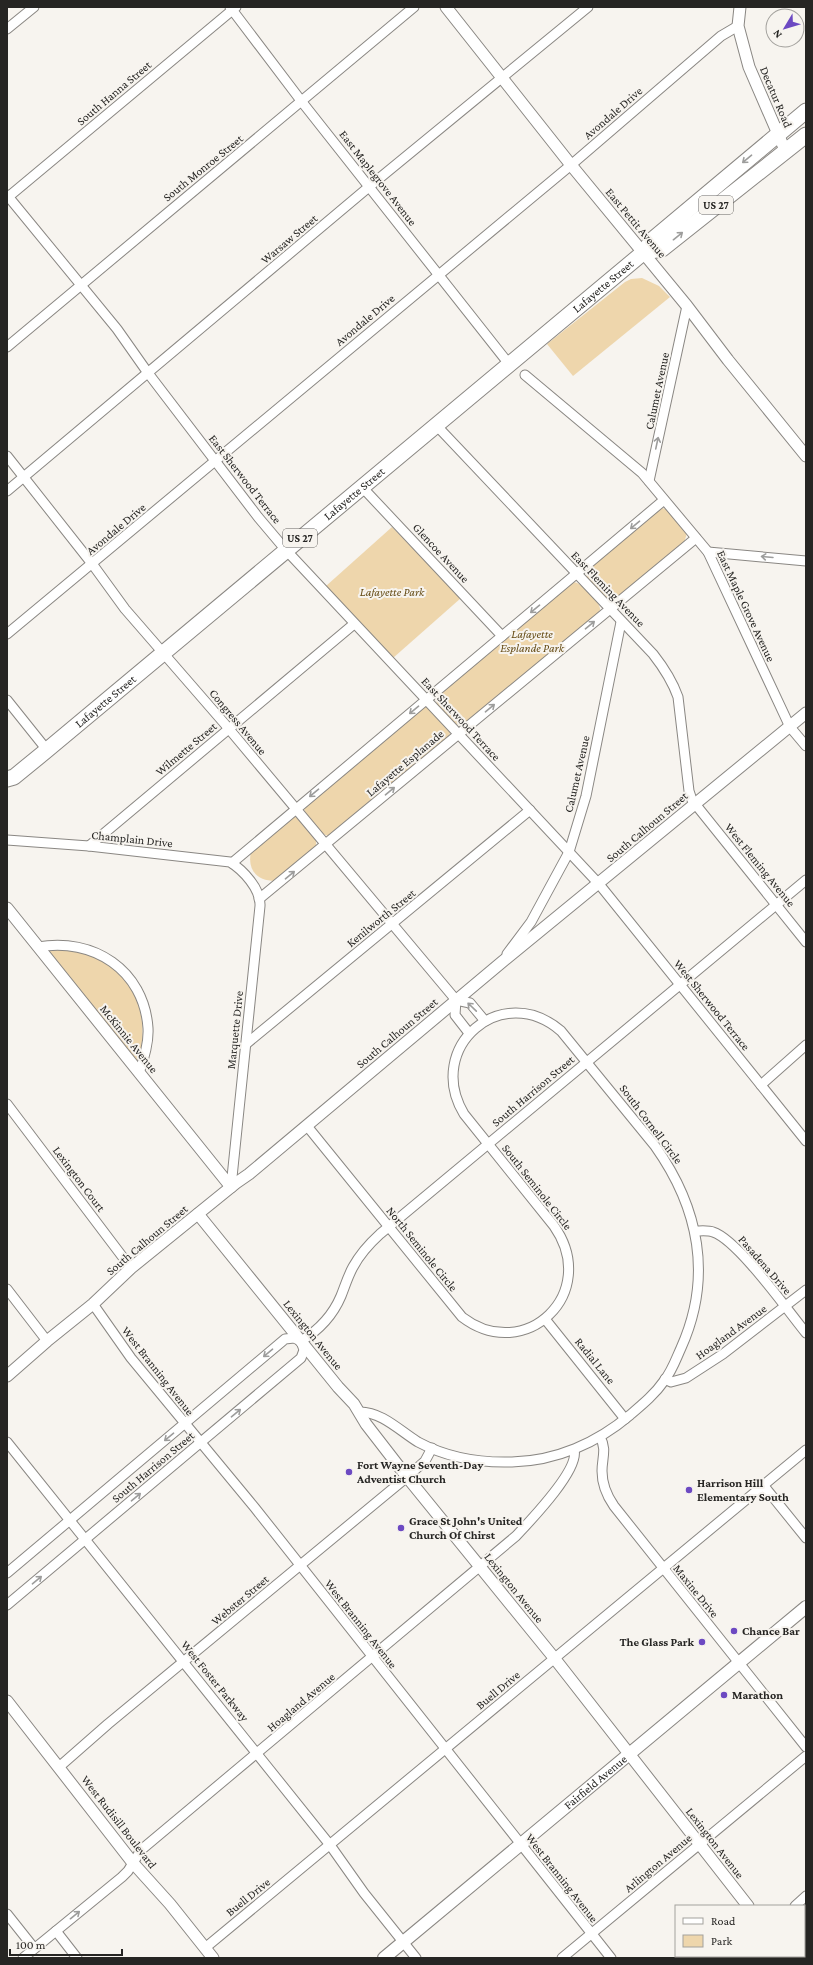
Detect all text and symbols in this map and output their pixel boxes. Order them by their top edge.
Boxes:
north arrow [765,8,805,48]
text: N [770,27,784,41]
street label: South Hanna Street [74,57,155,128]
street label: Decatur Road [757,64,795,130]
street label: Avondale Drive [581,84,645,142]
street label: East Maplegrove Avenue [336,127,420,229]
street label: South Monroe Street [160,131,246,204]
one-way arrow [742,155,753,164]
street label: East Pettit Avenue [603,185,669,261]
road number: US 27 [699,196,733,214]
street label: Warsaw Street [258,211,321,267]
one-way arrow [673,232,683,241]
street label: Lafayette Street [570,256,637,316]
street label: Avondale Drive [333,291,397,349]
street label: Calumet Avenue [642,351,672,431]
street label: East Sherwood Terrace [206,432,284,526]
one-way arrow [654,437,662,450]
street label: Lafayette Street [321,464,388,523]
street label: Avondale Drive [84,500,148,558]
street label: Glencoe Avenue [410,520,472,586]
one-way arrow [629,521,640,530]
road number: US 27 [283,529,317,547]
street label: East Fleming Avenue [568,548,648,630]
street label: East Maple Grove Avenue [714,548,778,664]
one-way arrow [761,554,774,561]
park label: Lafayette Park [360,585,425,599]
one-way arrow [530,604,540,613]
one-way arrow [584,621,595,630]
park label: Lafayette Esplande Park [500,627,565,655]
street label: Lafayette Street [72,671,139,731]
street label: East Sherwood Terrace [419,674,503,764]
street label: Congress Avenue [206,686,270,758]
one-way arrow [484,704,495,713]
one-way arrow [408,705,419,714]
street label: Wilmette Street [153,719,220,779]
street label: Lafayette Esplanade [364,727,446,799]
street label: Calumet Avenue [561,734,593,814]
one-way arrow [384,787,395,796]
one-way arrow [308,788,319,797]
street label: South Calhoun Street [603,788,691,865]
street label: West Fleming Avenue [722,820,798,910]
street label: Champlain Drive [91,828,173,850]
one-way arrow [284,870,295,879]
street label: Kenilworth Street [344,885,419,950]
street label: West Sherwood Terrace [671,957,753,1053]
street label: Marquette Drive [224,990,246,1070]
street label: South Calhoun Street [353,994,441,1071]
street label: McKinnie Avenue [97,1002,161,1076]
one-way arrow [467,1003,477,1012]
street label: South Harrison Street [489,1052,578,1130]
street label: South Cornell Circle [617,1082,685,1166]
street label: South Seminole Circle [499,1141,575,1233]
street label: Lexington Court [50,1144,109,1215]
street label: South Calhoun Street [103,1201,191,1278]
street label: North Seminole Circle [384,1204,460,1294]
street label: Pasadena Drive [736,1233,794,1297]
street label: Lexington Avenue [280,1297,346,1373]
street label: Hoagland Avenue [693,1302,769,1362]
street label: West Branning Avenue [119,1324,197,1418]
street label: Radial Lane [572,1335,618,1387]
one-way arrow [263,1349,274,1358]
one-way arrow [230,1408,241,1417]
street label: South Harrison Street [109,1428,198,1506]
one-way arrow [164,1433,174,1442]
place label: Fort Wayne Seventh-Day Adventist Church [356,1458,483,1486]
marker: Fort Wayne Seventh-Day Adventist Church [344,1467,354,1477]
place label: Harrison Hill Elementary South [697,1476,789,1504]
marker: Harrison Hill Elementary South [684,1485,694,1495]
one-way arrow [131,1492,142,1501]
place label: Grace St John's United Church Of Chirst [409,1514,523,1542]
marker: Grace St John's United Church Of Chirst [396,1523,406,1533]
street label: Lexington Avenue [481,1550,547,1626]
street label: Maxine Drive [670,1562,722,1620]
street label: Webster Street [209,1571,272,1628]
one-way arrow [31,1576,42,1585]
street label: West Branning Avenue [322,1577,400,1671]
place label: Chance Bar [742,1624,800,1638]
marker: Chance Bar [729,1626,739,1636]
place label: The Glass Park [619,1635,694,1649]
marker: The Glass Park [697,1637,707,1647]
street label: West Foster Parkway [178,1638,252,1724]
street label: Buell Drive [473,1668,523,1712]
street label: Hoagland Avenue [264,1670,338,1734]
place label: Marathon [732,1688,783,1702]
marker: Marathon [719,1690,729,1700]
street label: Fairfield Avenue [561,1752,630,1812]
street label: West Rudisill Boulevard [78,1773,160,1872]
street label: Lexington Avenue [683,1805,747,1881]
street label: West Branning Avenue [523,1831,601,1925]
street label: Arlington Avenue [622,1831,694,1895]
street label: Buell Drive [223,1875,273,1919]
legend [675,1905,805,1957]
one-way arrow [70,1911,80,1920]
text: Road [711,1914,736,1928]
scale bar [10,1931,122,1957]
text: Park [711,1934,733,1948]
text: 100 m [16,1938,46,1952]

